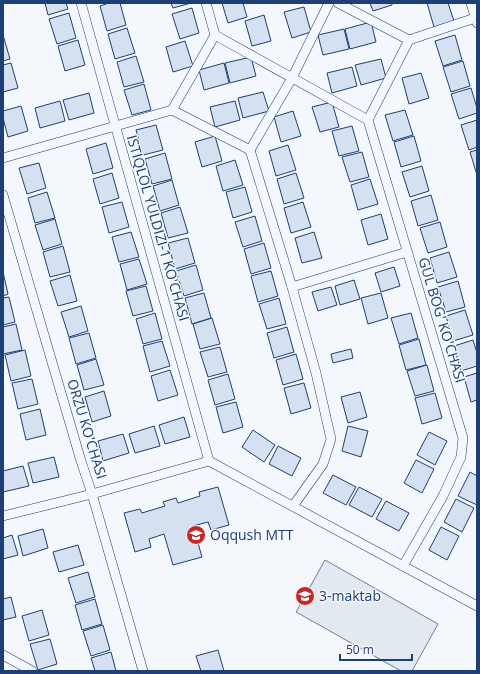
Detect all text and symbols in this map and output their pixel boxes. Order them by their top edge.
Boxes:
street label: ISTIQLOL YULDIZI-1 KO'CHASI [123,133,194,323]
street label: GUL BOG' KO'CHASI [414,255,471,385]
street label: ORZU KO'CHASI [63,377,112,481]
school or university icon: Oqqush MTT [185,524,207,546]
place label: Oqqush MTT [210,525,294,544]
school or university icon: 3-maktab [294,585,316,607]
place label: 3-maktab [319,586,381,605]
scale bar [340,636,412,662]
text: 50 m [346,641,374,658]

